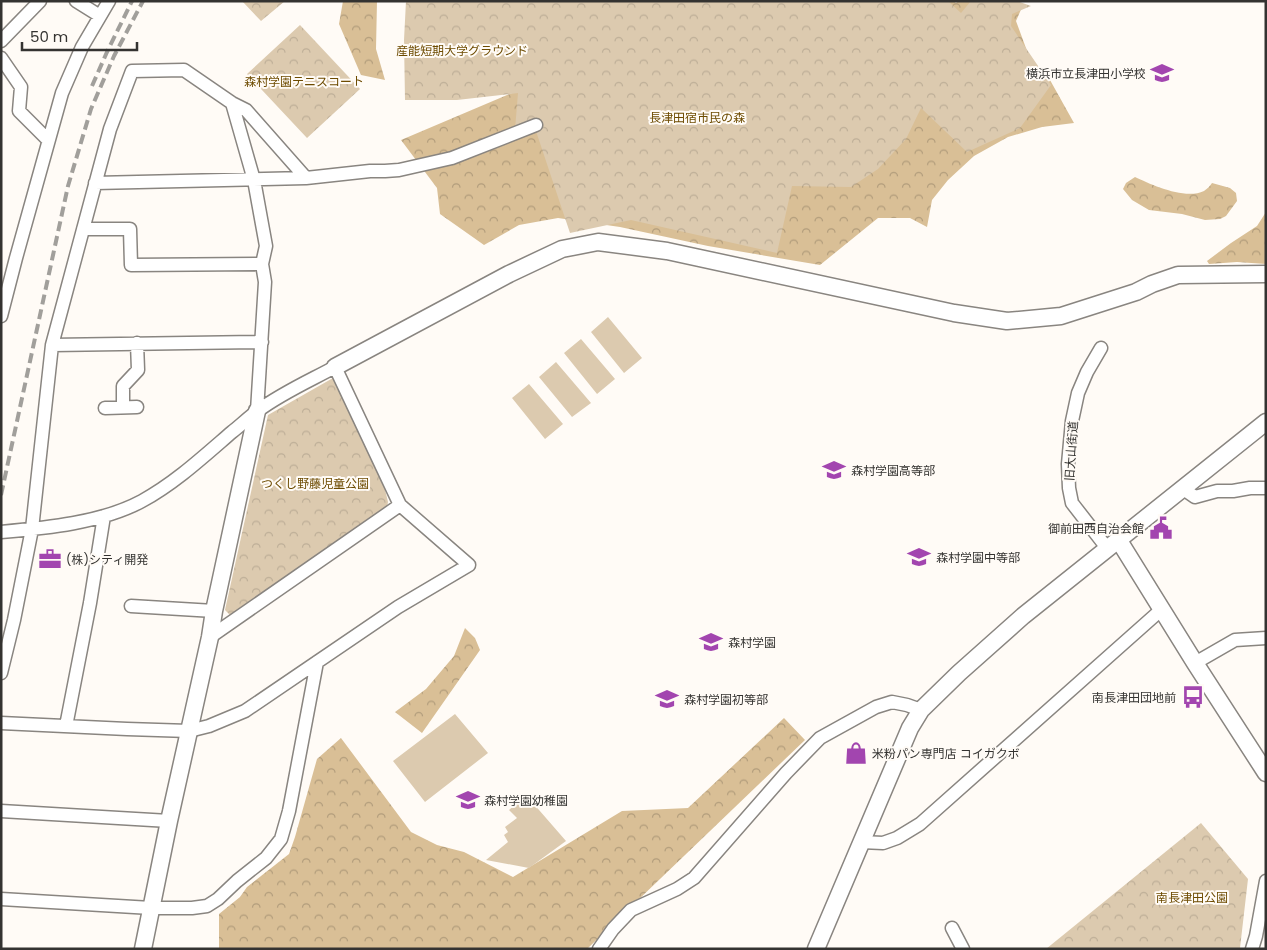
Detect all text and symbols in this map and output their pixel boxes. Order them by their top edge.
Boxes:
scale bar [22,20,138,52]
text: 50 m [30,26,68,47]
park label: 産能短期大学グラウンド [396,42,528,59]
school or university icon: 横浜市立長津田小学校 [1149,60,1175,86]
place label: 横浜市立長津田小学校 [1026,65,1146,82]
park label: 森村学園テニスコート [244,73,364,90]
park label: 長津田宿市民の森 [649,109,745,126]
street label: 旧大山街道 [1060,420,1082,482]
school or university icon: 森村学園高等部 [821,457,847,483]
place label: 森村学園高等部 [851,462,935,479]
park label: つくし野藤児童公園 [261,475,369,492]
public building icon: 御前田西自治会館 [1148,515,1174,541]
place label: 御前田西自治会館 [1048,520,1144,537]
school or university icon: 森村学園中等部 [906,544,932,570]
office icon: (株)シティ開発 [37,546,63,572]
place label: 森村学園中等部 [936,549,1020,566]
place label: (株)シティ開発 [66,551,148,568]
school or university icon: 森村学園 [698,629,724,655]
place label: 森村学園 [728,634,776,651]
bus stop icon: 南長津田団地前 [1180,684,1206,710]
school or university icon: 森村学園初等部 [654,686,680,712]
place label: 南長津田団地前 [1092,689,1176,706]
place label: 森村学園初等部 [684,691,768,708]
shop icon: 米粉パン専門店 コイガクボ [843,740,869,766]
place label: 米粉パン専門店 コイガクボ [872,745,1020,762]
school or university icon: 森村学園幼稚園 [455,787,481,813]
place label: 森村学園幼稚園 [484,792,568,809]
park label: 南長津田公園 [1156,889,1228,906]

